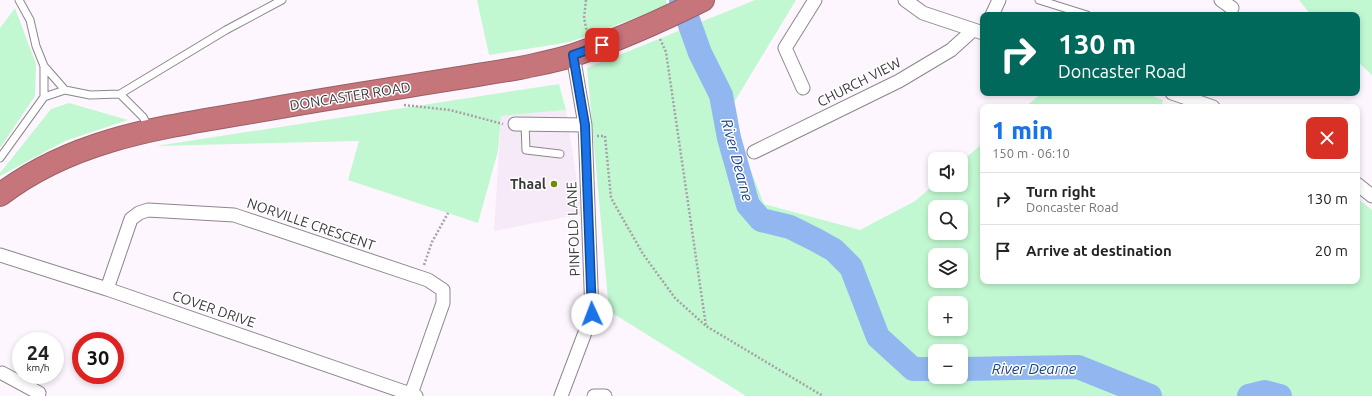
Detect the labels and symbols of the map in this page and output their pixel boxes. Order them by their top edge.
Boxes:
pin [585,28,619,62]
street label: CHURCH VIEW [815,54,903,110]
street label: DONCASTER ROAD [288,79,412,113]
water label: River Dearne [718,117,757,203]
place label: Thaal [510,176,546,192]
marker: Thaal [549,179,559,189]
street label: PINFOLD LANE [563,181,583,277]
street label: NORVILLE CRESCENT [245,195,377,253]
street label: COVER DRIVE [170,287,258,331]
position arrow [571,293,613,335]
speed limit sign: 30 [72,332,124,384]
water label: River Dearne [992,360,1077,377]

